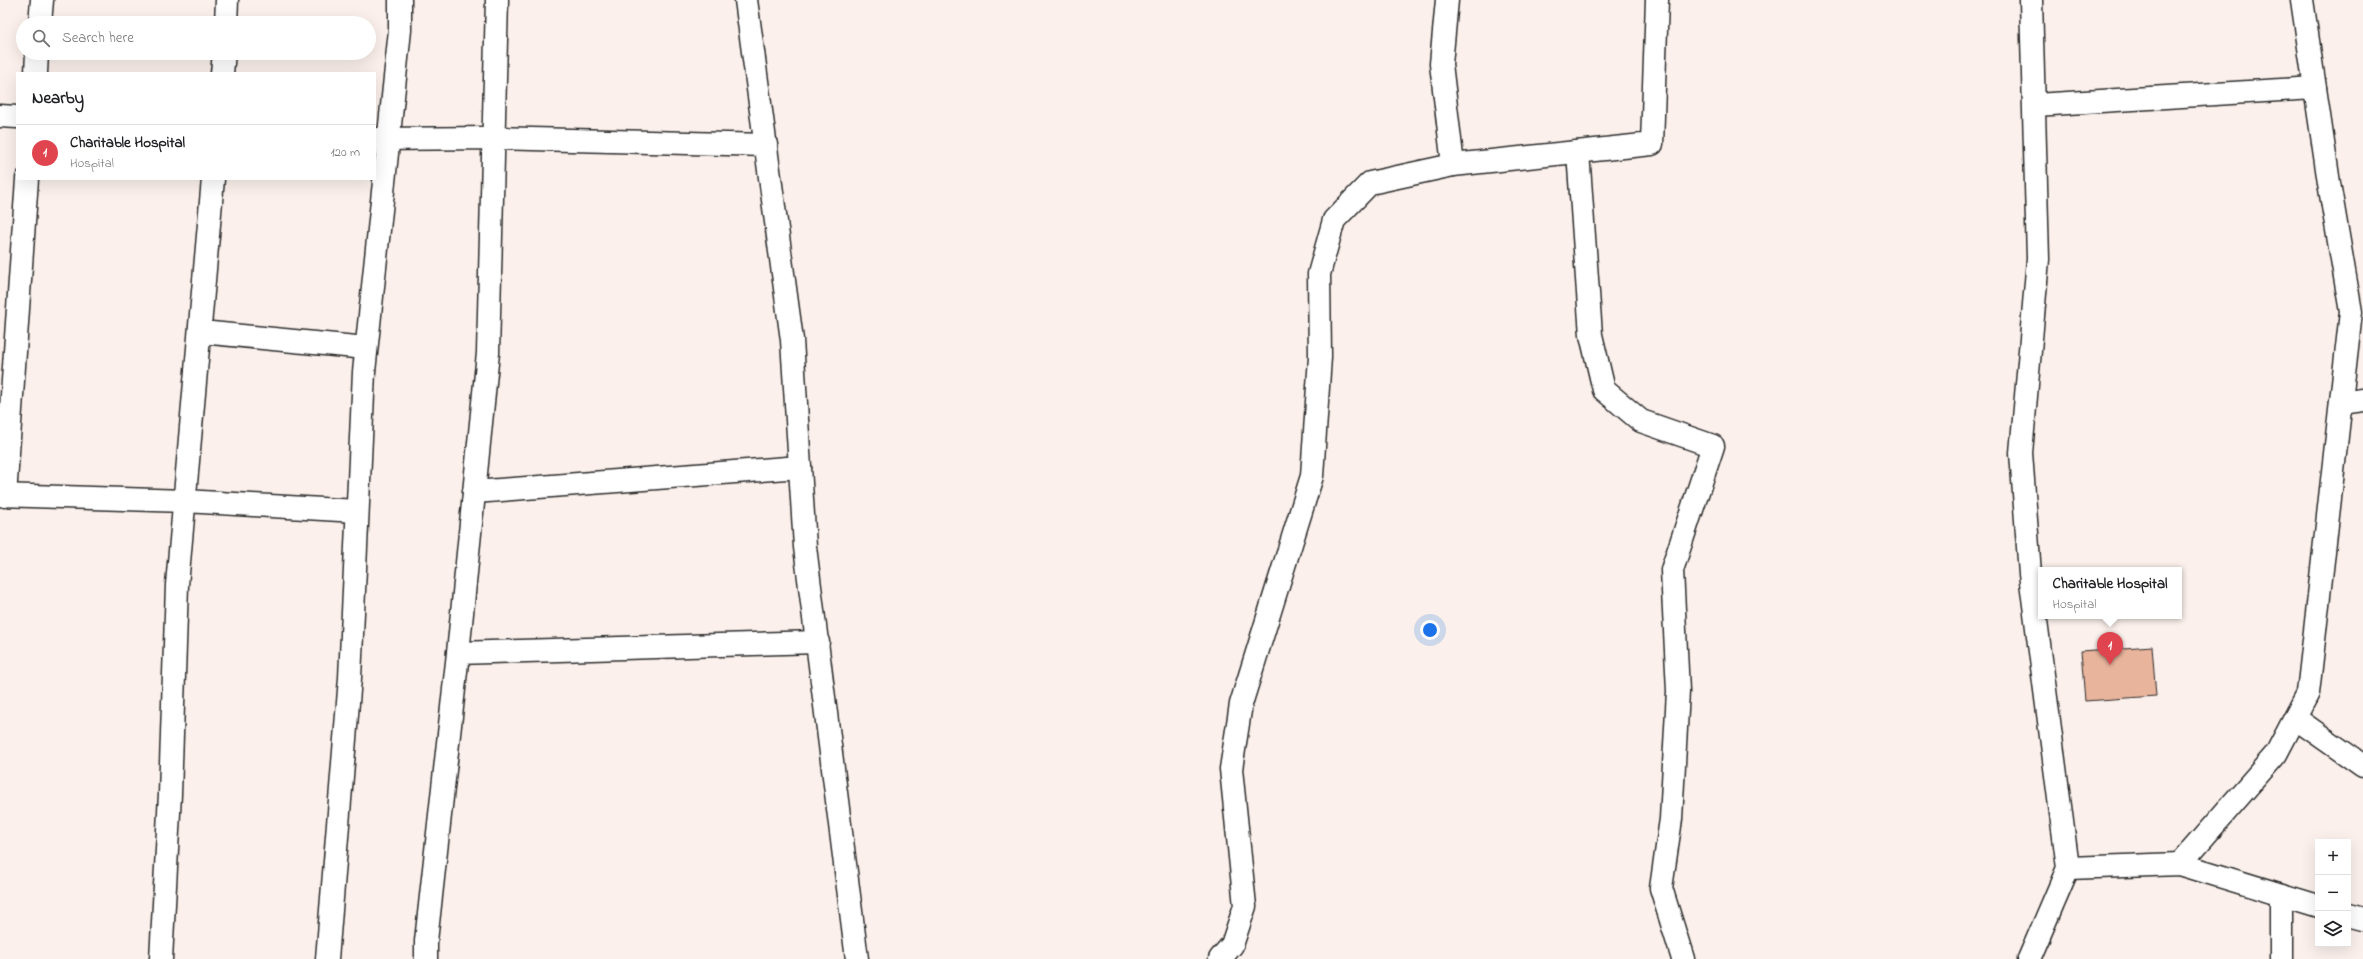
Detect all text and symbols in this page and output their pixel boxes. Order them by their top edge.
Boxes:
search box [16,16,376,60]
icon: search [30,27,52,49]
text: Search here [62,27,134,49]
text: Nearby [32,86,84,111]
text: Charitable Hospital [70,132,185,154]
text: 1 [43,143,47,162]
text: 120 m [330,143,360,162]
text: Hospital [70,154,114,173]
popup [2038,567,2182,619]
text: Charitable Hospital [2052,573,2168,595]
text: Hospital [2052,595,2096,614]
your location [1420,620,1440,640]
pin: 1 [2097,632,2123,665]
map controls [2315,839,2351,947]
button: + [2315,839,2351,875]
button: − [2315,875,2351,911]
button: layers [2315,911,2351,947]

